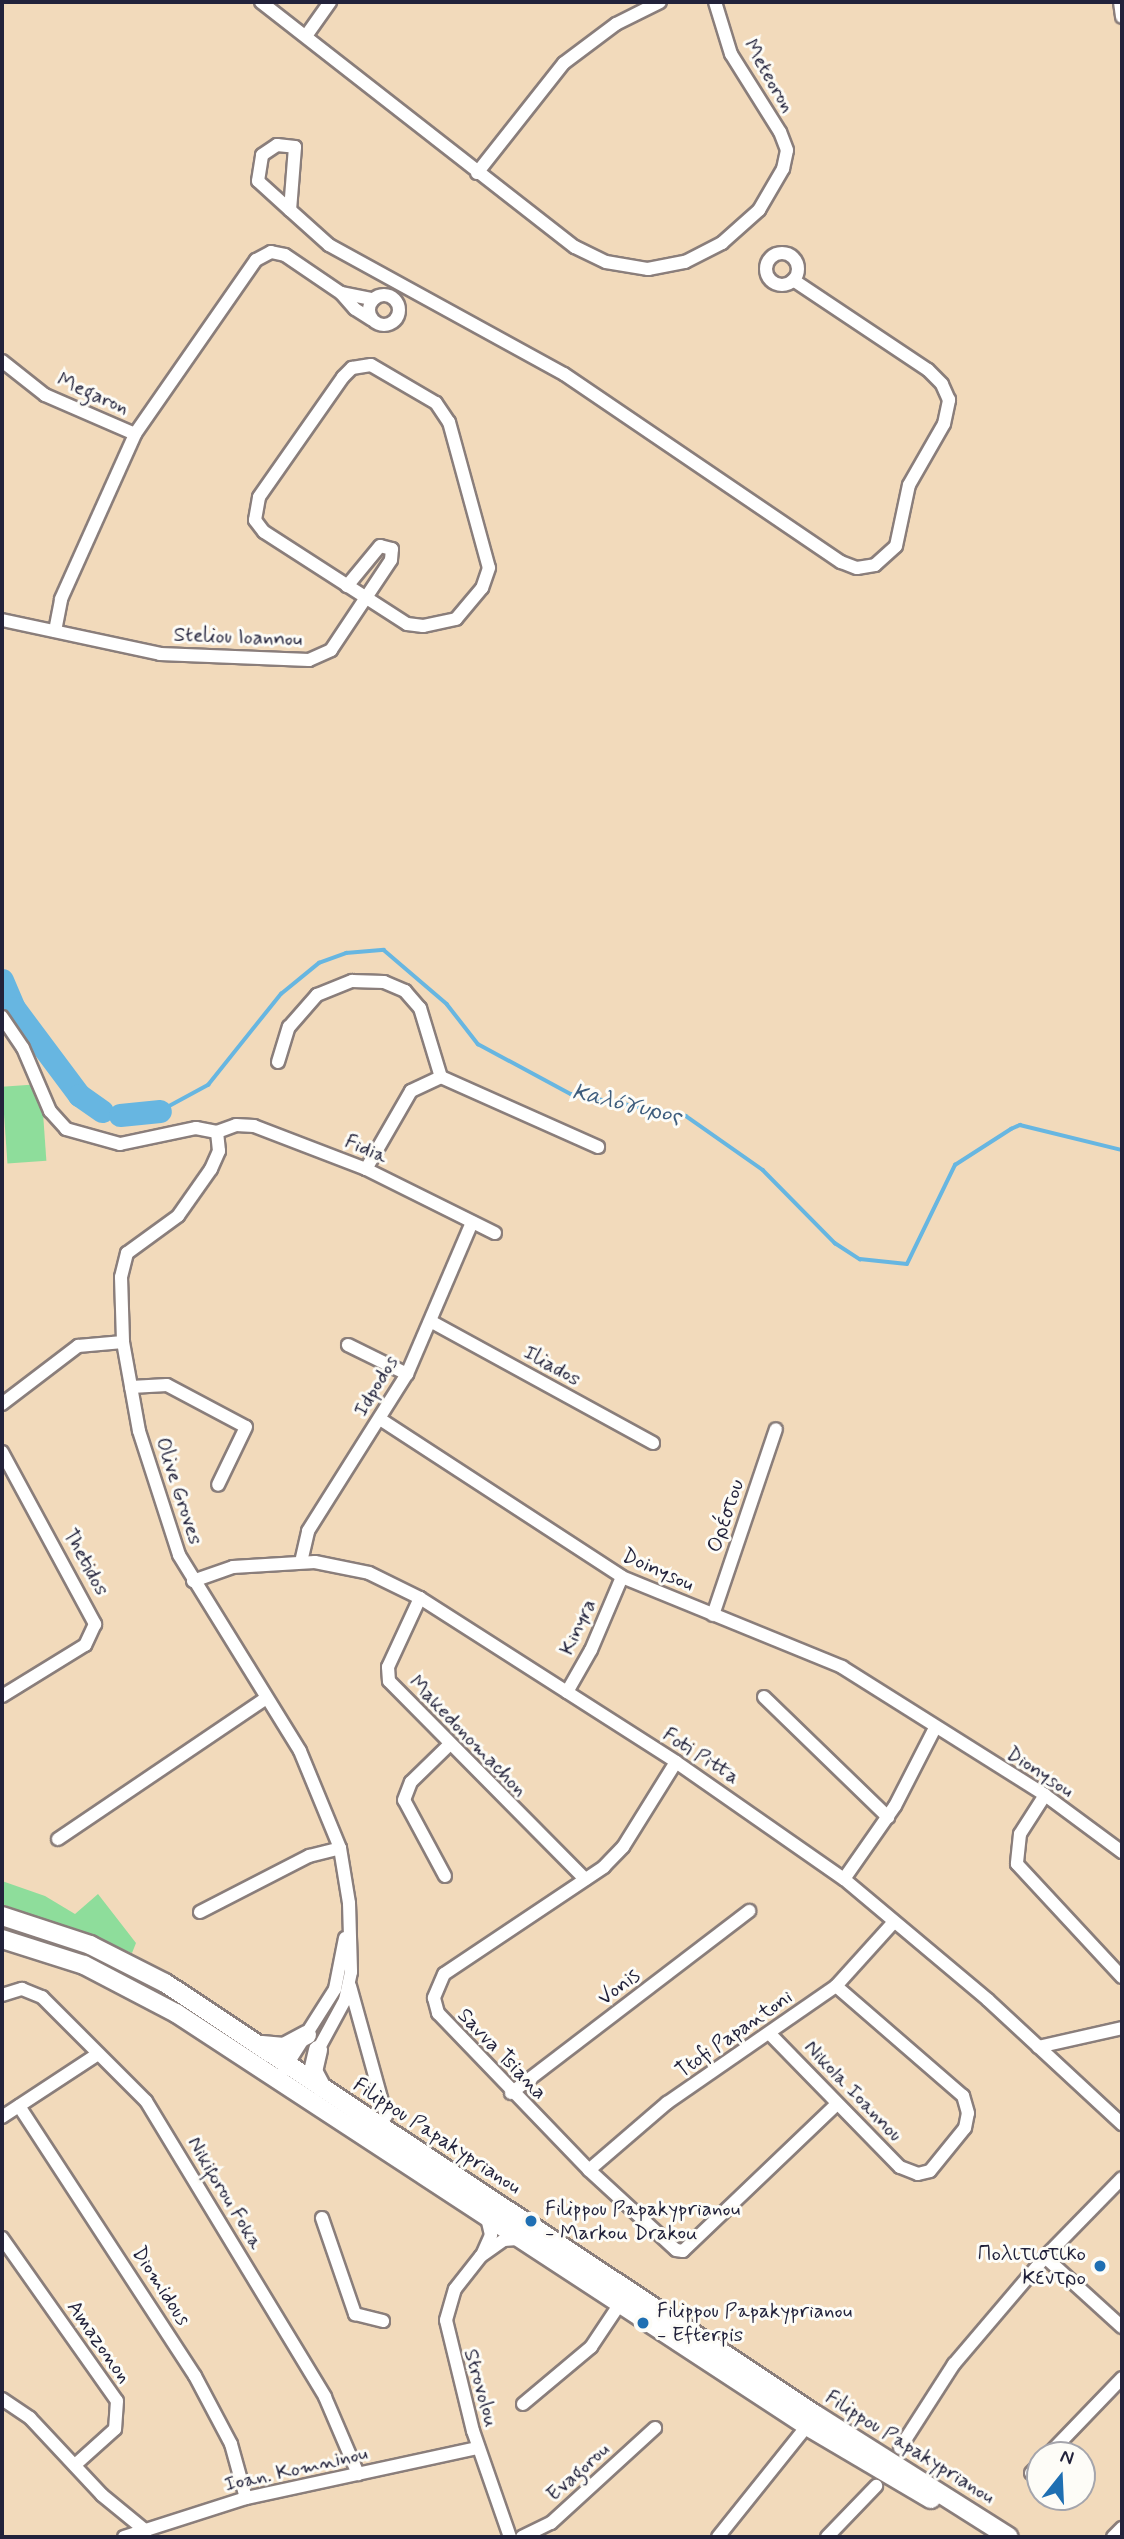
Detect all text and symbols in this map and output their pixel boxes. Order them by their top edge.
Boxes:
street label: Meteoron [738,35,800,117]
street label: Megaron [53,367,133,421]
street label: Steliou Ioannou [171,622,305,652]
water label: Καλόγυρος [570,1079,684,1131]
street label: Fidia [341,1129,391,1169]
street label: Iliados [519,1340,585,1392]
street label: Idpodos [348,1351,404,1421]
street label: Olive Groves [150,1434,208,1548]
street label: Ορέστου [702,1476,750,1556]
street label: Thetidos [57,1524,115,1600]
street label: Doinysou [618,1543,698,1597]
street label: Kinyra [554,1595,602,1659]
street label: Makedonomachon [404,1670,532,1802]
street label: Foti Pitta [658,1722,744,1790]
street label: Dionysou [1001,1741,1079,1803]
street label: Vonis [593,1963,645,2011]
street label: Ttofi Papantoni [671,1984,797,2084]
street label: Savva Tsiana [452,2003,552,2105]
street label: Nikola Ioannou [798,2035,908,2147]
street label: Filippou Papakyprianou [350,2073,524,2199]
street label: Nikiforou Foka [182,2133,268,2253]
place label: Filippou Papakyprianou - Markou Drakou [545,2196,736,2246]
marker: Filippou Papakyprianou - Markou Drakou [523,2213,539,2229]
place label: Πολιτιστικο Κεντρο [978,2241,1086,2291]
street label: Diomidous [126,2242,196,2330]
marker: Πολιτιστικο Κεντρο [1092,2258,1108,2274]
street label: Amazonon [61,2296,137,2388]
place label: Filippou Papakyprianou - Efterpis [657,2298,848,2348]
marker: Filippou Papakyprianou - Efterpis [635,2315,651,2331]
street label: Strovolou [458,2346,504,2430]
street label: Filippou Papakyprianou [822,2386,998,2508]
street label: Evagorou [541,2437,615,2507]
street label: Ioan. Komninou [222,2440,370,2498]
north arrow [1026,2441,1096,2511]
text: N [1057,2444,1077,2471]

